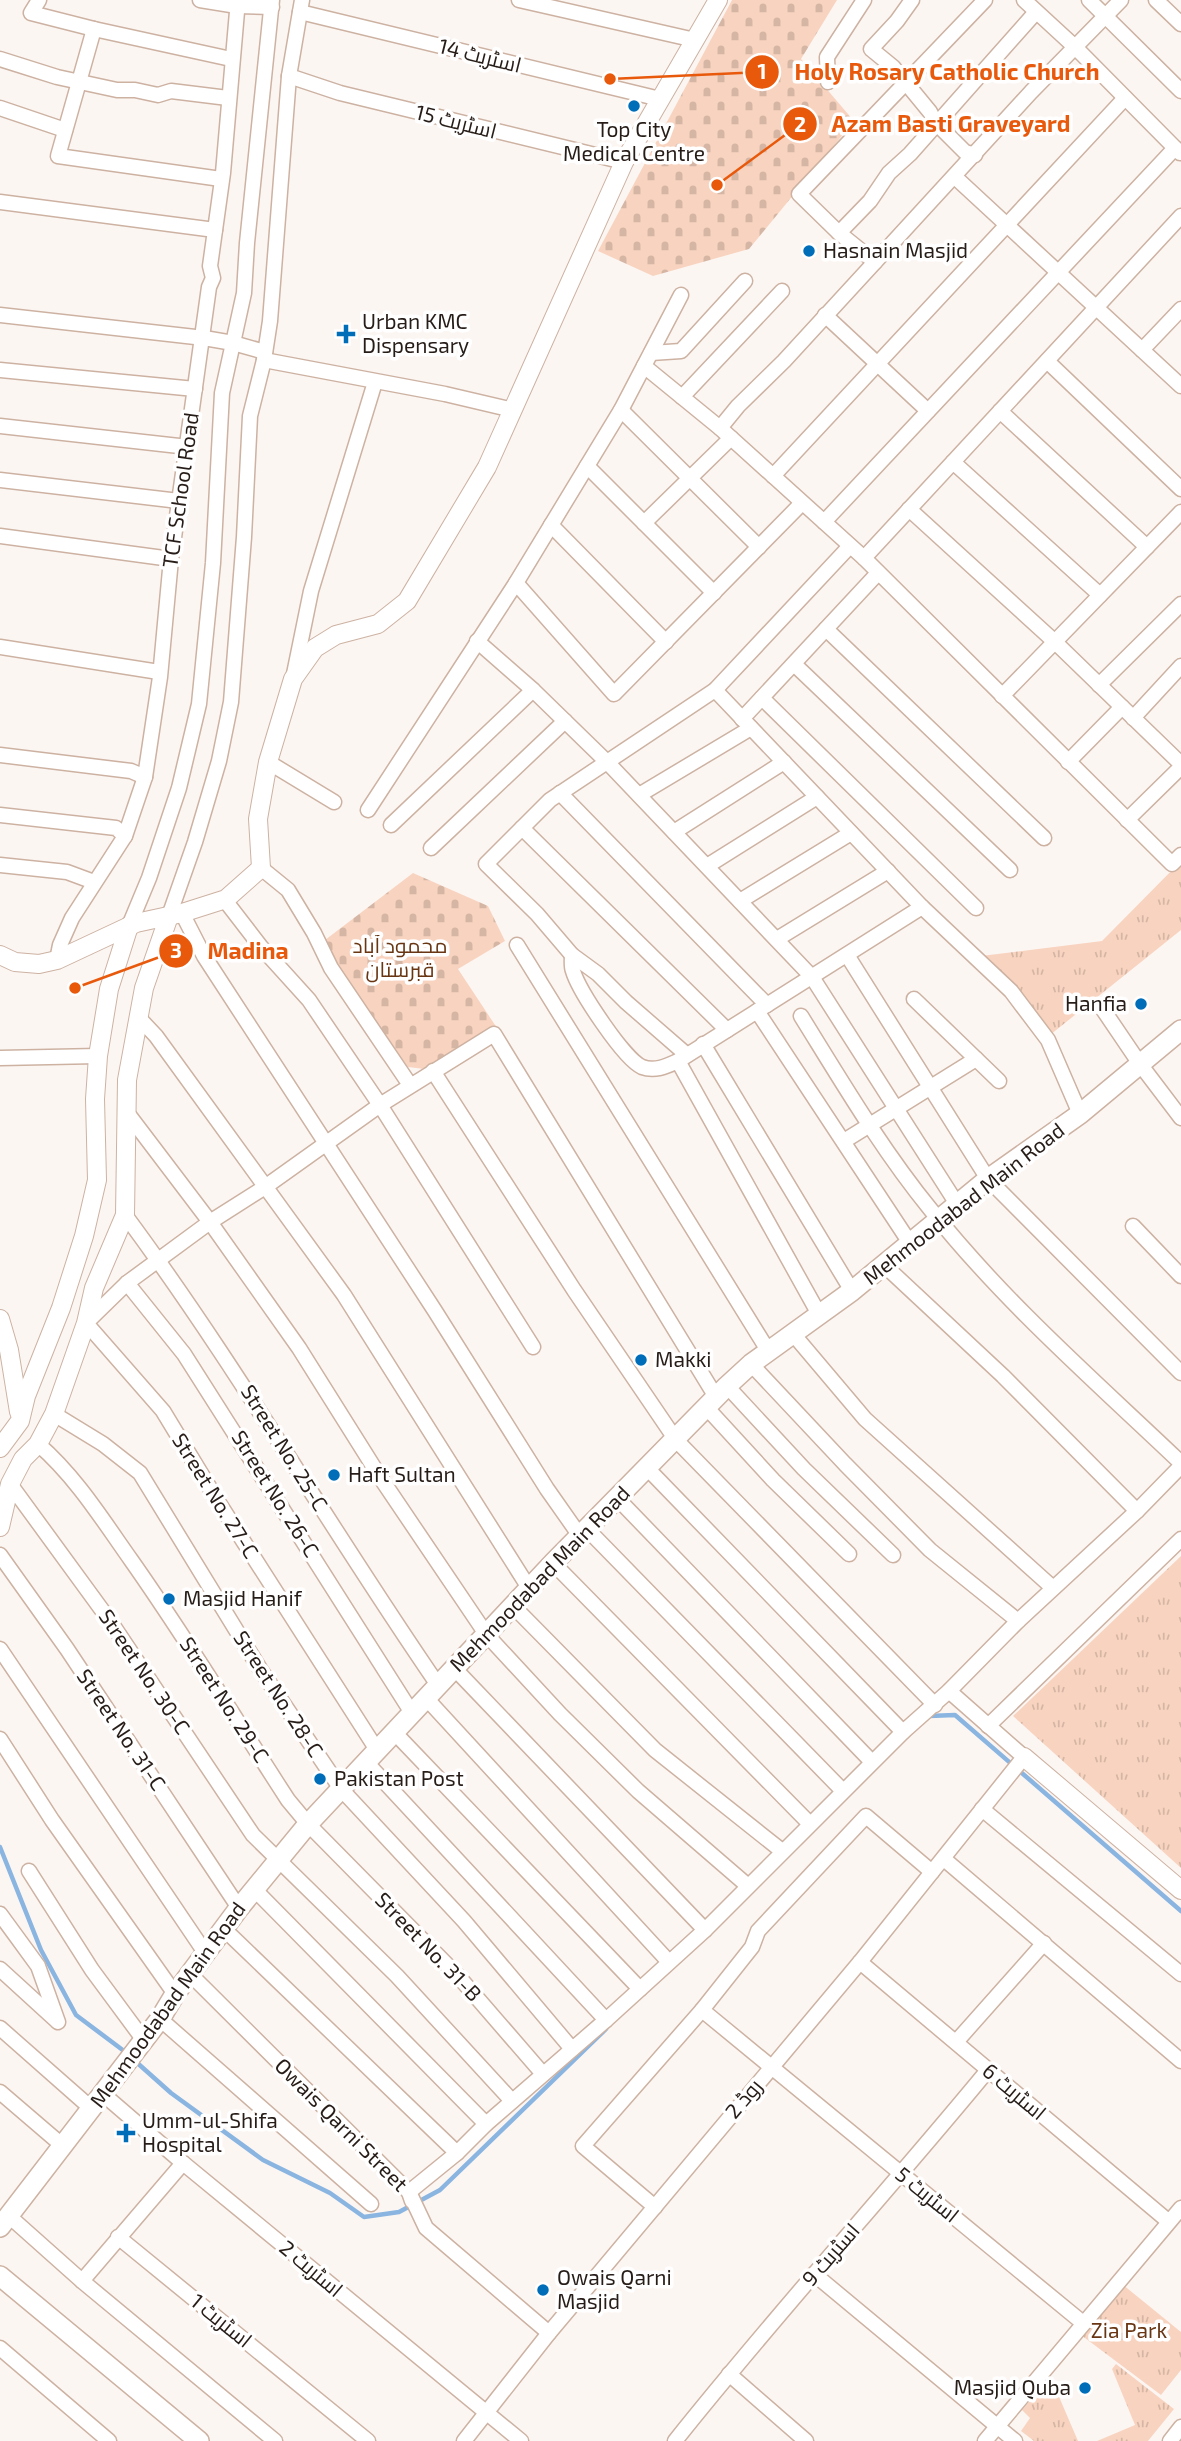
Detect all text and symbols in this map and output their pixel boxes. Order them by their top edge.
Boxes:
street label: اسٹریٹ 14 [436,32,524,78]
callout: Holy Rosary Catholic Church [745,50,1114,94]
text: Holy Rosary Catholic Church [794,57,1100,85]
text: 1 [757,58,767,83]
street label: اسٹریٹ 15 [413,98,499,144]
marker: Top City Medical Centre [626,98,642,114]
callout: Azam Basti Graveyard [782,102,1084,146]
text: Azam Basti Graveyard [832,109,1070,137]
text: 2 [794,111,806,136]
place label: Top City Medical Centre [563,116,705,165]
place label: Hasnain Masjid [823,237,968,263]
marker: Hasnain Masjid [801,243,817,259]
place label: Urban KMC Dispensary [362,308,469,357]
marker: Urban KMC Dispensary [336,324,356,344]
street label: TCF School Road [156,411,203,569]
callout: Madina [159,929,303,973]
park label: محمود آباد قبرستان [353,932,447,983]
text: Madina [207,936,289,964]
text: 3 [170,937,182,962]
place label: Hanfia [1065,990,1127,1015]
marker: Hanfia [1133,996,1149,1012]
street label: Mehmoodabad Main Road [858,1117,1069,1289]
place label: Makki [655,1346,712,1371]
marker: Makki [633,1352,649,1368]
street label: Street No. 25-C [237,1380,334,1515]
street label: Street No. 26-C [227,1425,325,1561]
street label: Street No. 27-C [168,1428,265,1562]
place label: Haft Sultan [348,1461,456,1486]
marker: Haft Sultan [326,1467,342,1483]
street label: Mehmoodabad Main Road [444,1480,634,1676]
place label: Masjid Hanif [183,1585,303,1611]
marker: Masjid Hanif [161,1591,177,1607]
street label: Street No. 30-C [94,1604,196,1738]
street label: Street No. 28-C [229,1625,329,1761]
street label: Street No. 29-C [175,1632,275,1767]
street label: Street No. 31-C [73,1664,172,1794]
place label: Pakistan Post [334,1765,464,1790]
marker: Pakistan Post [312,1771,328,1787]
street label: Street No. 31-B [371,1886,487,2006]
street label: Mehmoodabad Main Road [84,1896,250,2112]
street label: Owais Qarni Street [270,2052,414,2196]
street label: اسٹریٹ 6 [978,2057,1052,2125]
street label: روڈ 2 [719,2073,767,2123]
place label: Umm-ul-Shifa Hospital [142,2107,278,2156]
marker: Umm-ul-Shifa Hospital [116,2123,136,2143]
street label: اسٹریٹ 5 [891,2161,965,2228]
street label: اسٹریٹ 9 [796,2218,865,2291]
street label: اسٹریٹ 2 [275,2234,349,2302]
place label: Owais Qarni Masjid [557,2264,672,2314]
marker: Owais Qarni Masjid [535,2282,551,2298]
street label: اسٹریٹ 1 [186,2288,258,2353]
park label: Zia Park [1091,2317,1167,2342]
place label: Masjid Quba [954,2374,1071,2400]
marker: Masjid Quba [1077,2380,1093,2396]

